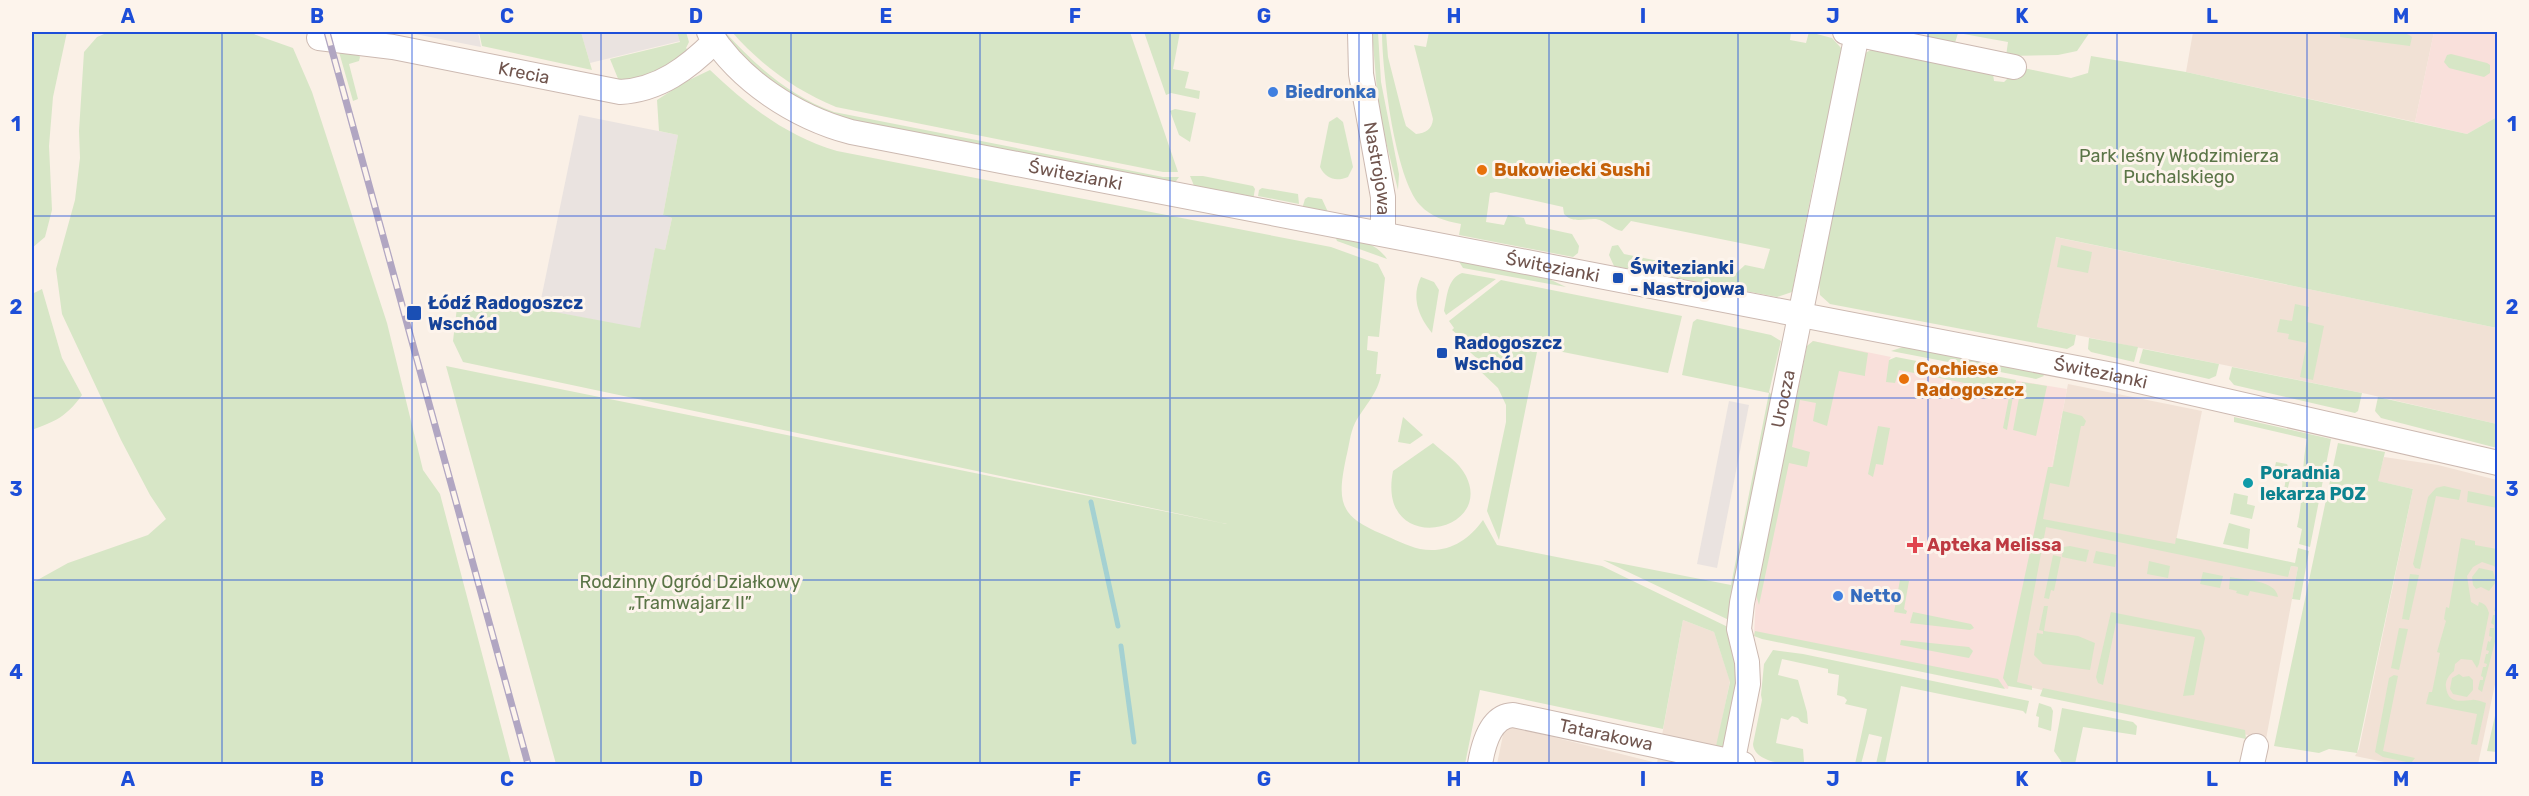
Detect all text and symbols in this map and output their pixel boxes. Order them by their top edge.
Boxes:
text: A [121,4,136,28]
text: B [310,4,324,28]
text: C [500,4,514,28]
text: D [689,4,703,28]
text: E [880,4,892,28]
text: F [1069,4,1081,28]
text: G [1257,4,1271,28]
text: H [1447,4,1461,28]
text: I [1640,4,1646,28]
text: J [1826,4,1840,28]
text: K [2015,4,2029,28]
text: L [2206,4,2218,28]
text: M [2393,4,2409,28]
street label: Krecia [496,57,551,89]
place label: Biedronka [1285,81,1377,103]
marker: Biedronka [1266,85,1280,99]
text: 1 [11,112,21,136]
text: 1 [2507,112,2517,136]
street label: Nastrojowa [1359,120,1394,215]
park label: Park leśny Włodzimierza Puchalskiego [2079,145,2279,188]
street label: Świtezianki [1027,155,1124,195]
place label: Bukowiecki Sushi [1494,159,1650,181]
marker: Bukowiecki Sushi [1475,163,1489,177]
street label: Świtezianki [1504,247,1601,287]
place label: Świtezianki - Nastrojowa [1630,257,1745,300]
marker: Świtezianki - Nastrojowa [1611,271,1625,285]
place label: Łódź Radogoszcz Wschód [428,292,583,335]
text: 2 [10,295,23,319]
text: 2 [2506,295,2519,319]
marker: Łódź Radogoszcz Wschód [405,304,423,322]
place label: Radogoszcz Wschód [1454,332,1562,375]
marker: Radogoszcz Wschód [1435,346,1449,360]
street label: Świtezianki [2052,353,2149,394]
place label: Cochiese Radogoszcz [1916,358,2024,401]
street label: Urocza [1767,368,1800,430]
marker: Cochiese Radogoszcz [1897,372,1911,386]
place label: Poradnia lekarza POZ [2260,462,2366,505]
marker: Poradnia lekarza POZ [2241,476,2255,490]
text: 3 [9,477,23,501]
text: 3 [2505,477,2519,501]
place label: Apteka Melissa [1927,534,2062,556]
marker: Apteka Melissa [1908,538,1922,552]
park label: Rodzinny Ogród Działkowy „Tramwajarz II” [580,571,800,614]
place label: Netto [1850,585,1901,607]
marker: Netto [1831,589,1845,603]
text: 4 [9,660,23,684]
text: 4 [2505,660,2519,684]
street label: Tatarakowa [1557,714,1655,756]
text: A [121,767,136,791]
text: B [310,767,324,791]
text: C [500,767,514,791]
text: D [689,767,703,791]
text: E [880,767,892,791]
text: F [1069,767,1081,791]
text: G [1257,767,1271,791]
text: H [1447,767,1461,791]
text: I [1640,767,1646,791]
text: J [1826,767,1840,791]
text: K [2015,767,2029,791]
text: L [2206,767,2218,791]
text: M [2393,767,2409,791]

